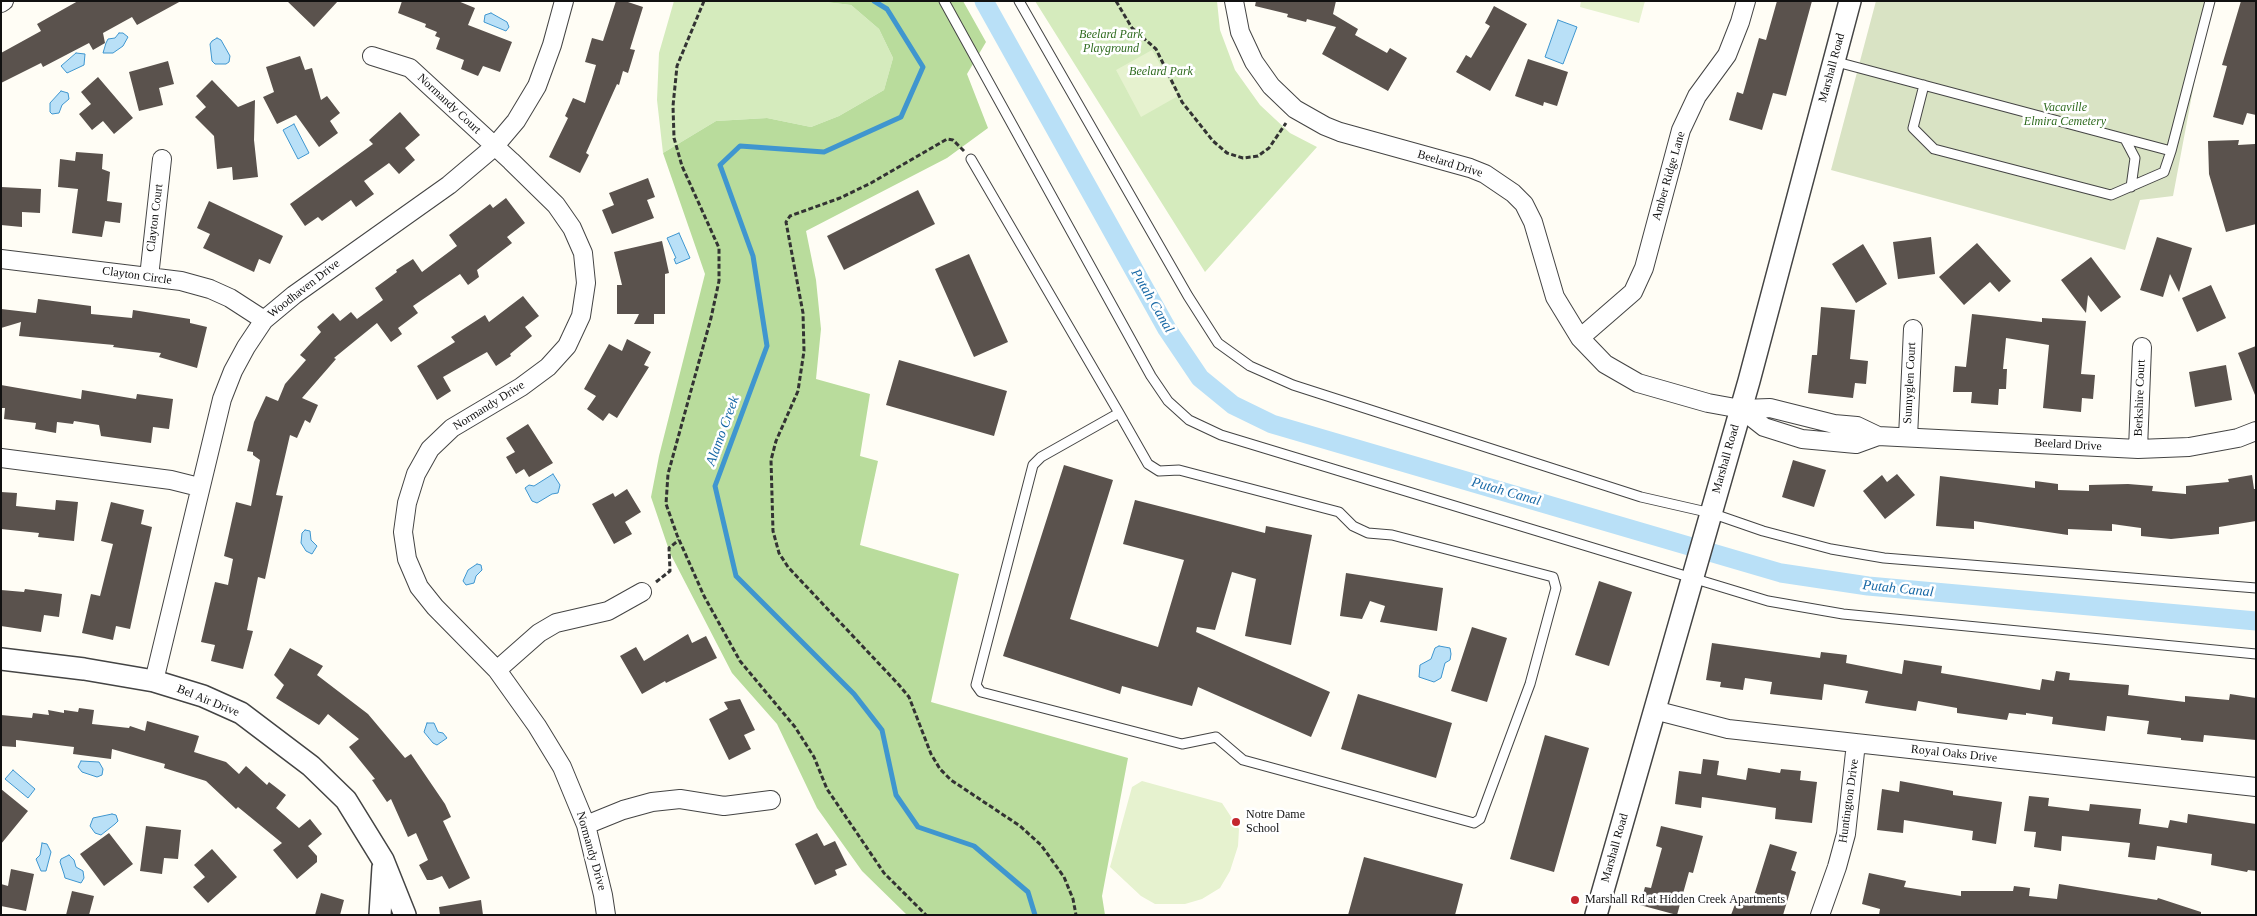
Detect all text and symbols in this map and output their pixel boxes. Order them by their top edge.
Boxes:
park label: Beelard Park Playground [1079,28,1143,56]
street label: Marshall Road [1816,32,1848,104]
park label: Beelard Park [1129,65,1193,79]
street label: Normandy Court [414,71,484,137]
park label: Vacaville Elmira Cemetery [2024,101,2106,129]
street label: Amber Ridge Lane [1649,130,1689,222]
street label: Beelard Drive [1416,147,1484,181]
street label: Clayton Court [144,183,166,253]
street label: Woodhaven Drive [265,256,343,322]
street label: Clayton Circle [101,264,173,288]
water label: Putah Canal [1127,266,1177,336]
street label: Sunnyglen Court [1901,342,1919,424]
street label: Berkshire Court [2131,359,2149,437]
street label: Normandy Drive [451,378,527,434]
water label: Alamo Creek [703,394,743,468]
street label: Marshall Road [1709,423,1743,495]
street label: Beelard Drive [2034,436,2102,454]
water label: Putah Canal [1469,474,1543,510]
water label: Putah Canal [1862,577,1934,601]
street label: Bel Air Drive [175,682,241,720]
street label: Royal Oaks Drive [1910,742,1998,766]
street label: Huntington Drive [1836,758,1862,844]
place label: Notre Dame School [1246,808,1305,836]
street label: Normandy Drive [573,810,609,892]
street label: Marshall Road [1598,812,1632,884]
marker: Notre Dame School [1230,816,1242,828]
place label: Marshall Rd at Hidden Creek Apartments [1585,893,1785,907]
marker: Marshall Rd at Hidden Creek Apartments [1569,894,1581,906]

